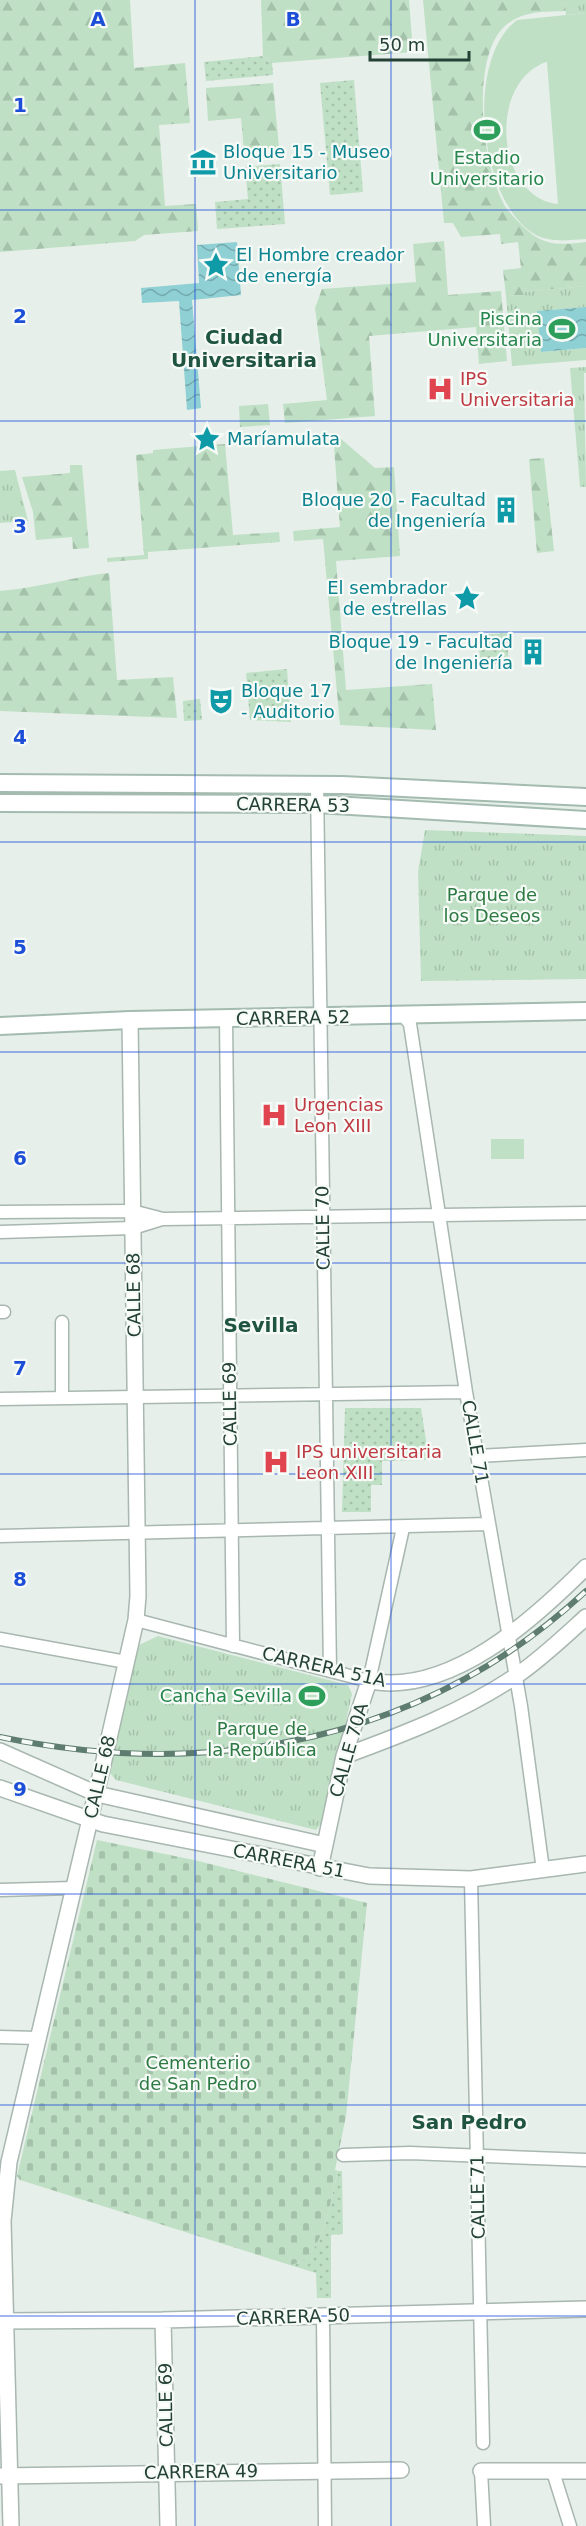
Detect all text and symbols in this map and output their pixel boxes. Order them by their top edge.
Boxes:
text: A [90,7,106,31]
text: B [285,7,301,31]
scale bar [370,24,469,62]
text: 50 m [379,34,425,55]
text: 1 [13,93,27,117]
sports icon: Estadio Universitario [472,115,502,145]
place label: Bloque 15 - Museo Universitario [223,141,390,183]
museum icon: Bloque 15 - Museo Universitario [188,147,218,177]
place label: Estadio Universitario [430,147,544,189]
place label: El Hombre creador de energía [236,244,405,286]
place icon: El Hombre creador de energía [201,250,231,280]
text: 2 [13,304,27,328]
place label: Piscina Universitaria [427,308,542,350]
sports icon: Piscina Universitaria [547,314,577,344]
district label: Ciudad Universitaria [171,325,317,372]
place label: IPS Universitaria [460,368,575,410]
hospital icon: IPS Universitaria [425,374,455,404]
place icon: Maríamulata [192,424,222,454]
place label: Maríamulata [227,428,340,449]
place label: Bloque 20 - Facultad de Ingeniería [302,489,486,531]
building icon: Bloque 20 - Facultad de Ingeniería [491,495,521,525]
text: 3 [13,514,27,538]
place label: El sembrador de estrellas [327,577,448,619]
place icon: El sembrador de estrellas [452,583,482,613]
place label: Bloque 19 - Facultad de Ingeniería [329,631,513,673]
building icon: Bloque 19 - Facultad de Ingeniería [518,637,548,667]
place label: Bloque 17 - Auditorio [241,680,335,722]
theatre icon: Bloque 17 - Auditorio [206,686,236,716]
text: 4 [13,725,27,749]
street label: CARRERA 53 [236,793,350,816]
park label: Parque de los Deseos [444,884,540,926]
text: 5 [13,935,27,959]
street label: CARRERA 52 [236,1006,350,1029]
place label: Urgencias Leon XIII [294,1094,383,1136]
hospital icon: Urgencias Leon XIII [259,1100,289,1130]
text: 6 [13,1146,27,1170]
street label: CALLE 70 [311,1185,334,1271]
street label: CALLE 68 [122,1252,145,1338]
district label: Sevilla [223,1313,299,1337]
text: 7 [13,1356,27,1380]
street label: CALLE 69 [218,1361,241,1447]
street label: CALLE 71 [458,1398,493,1486]
place label: IPS universitaria Leon XIII [296,1441,442,1483]
hospital icon: IPS universitaria Leon XIII [261,1447,291,1477]
text: 8 [13,1567,27,1591]
street label: CARRERA 51A [260,1642,389,1691]
sports icon: Cancha Sevilla [297,1681,327,1711]
place label: Cancha Sevilla [160,1685,292,1706]
street label: CALLE 70A [325,1700,372,1800]
park label: Parque de la República [207,1718,317,1760]
street label: CALLE 68 [80,1733,119,1821]
text: 9 [13,1777,27,1801]
street label: CARRERA 51 [231,1839,347,1882]
park label: Cementerio de San Pedro [139,2052,257,2094]
district label: San Pedro [411,2110,527,2134]
street label: CALLE 71 [466,2154,489,2240]
street label: CARRERA 50 [236,2304,350,2329]
street label: CALLE 69 [154,2362,177,2448]
street label: CARRERA 49 [144,2460,258,2483]

